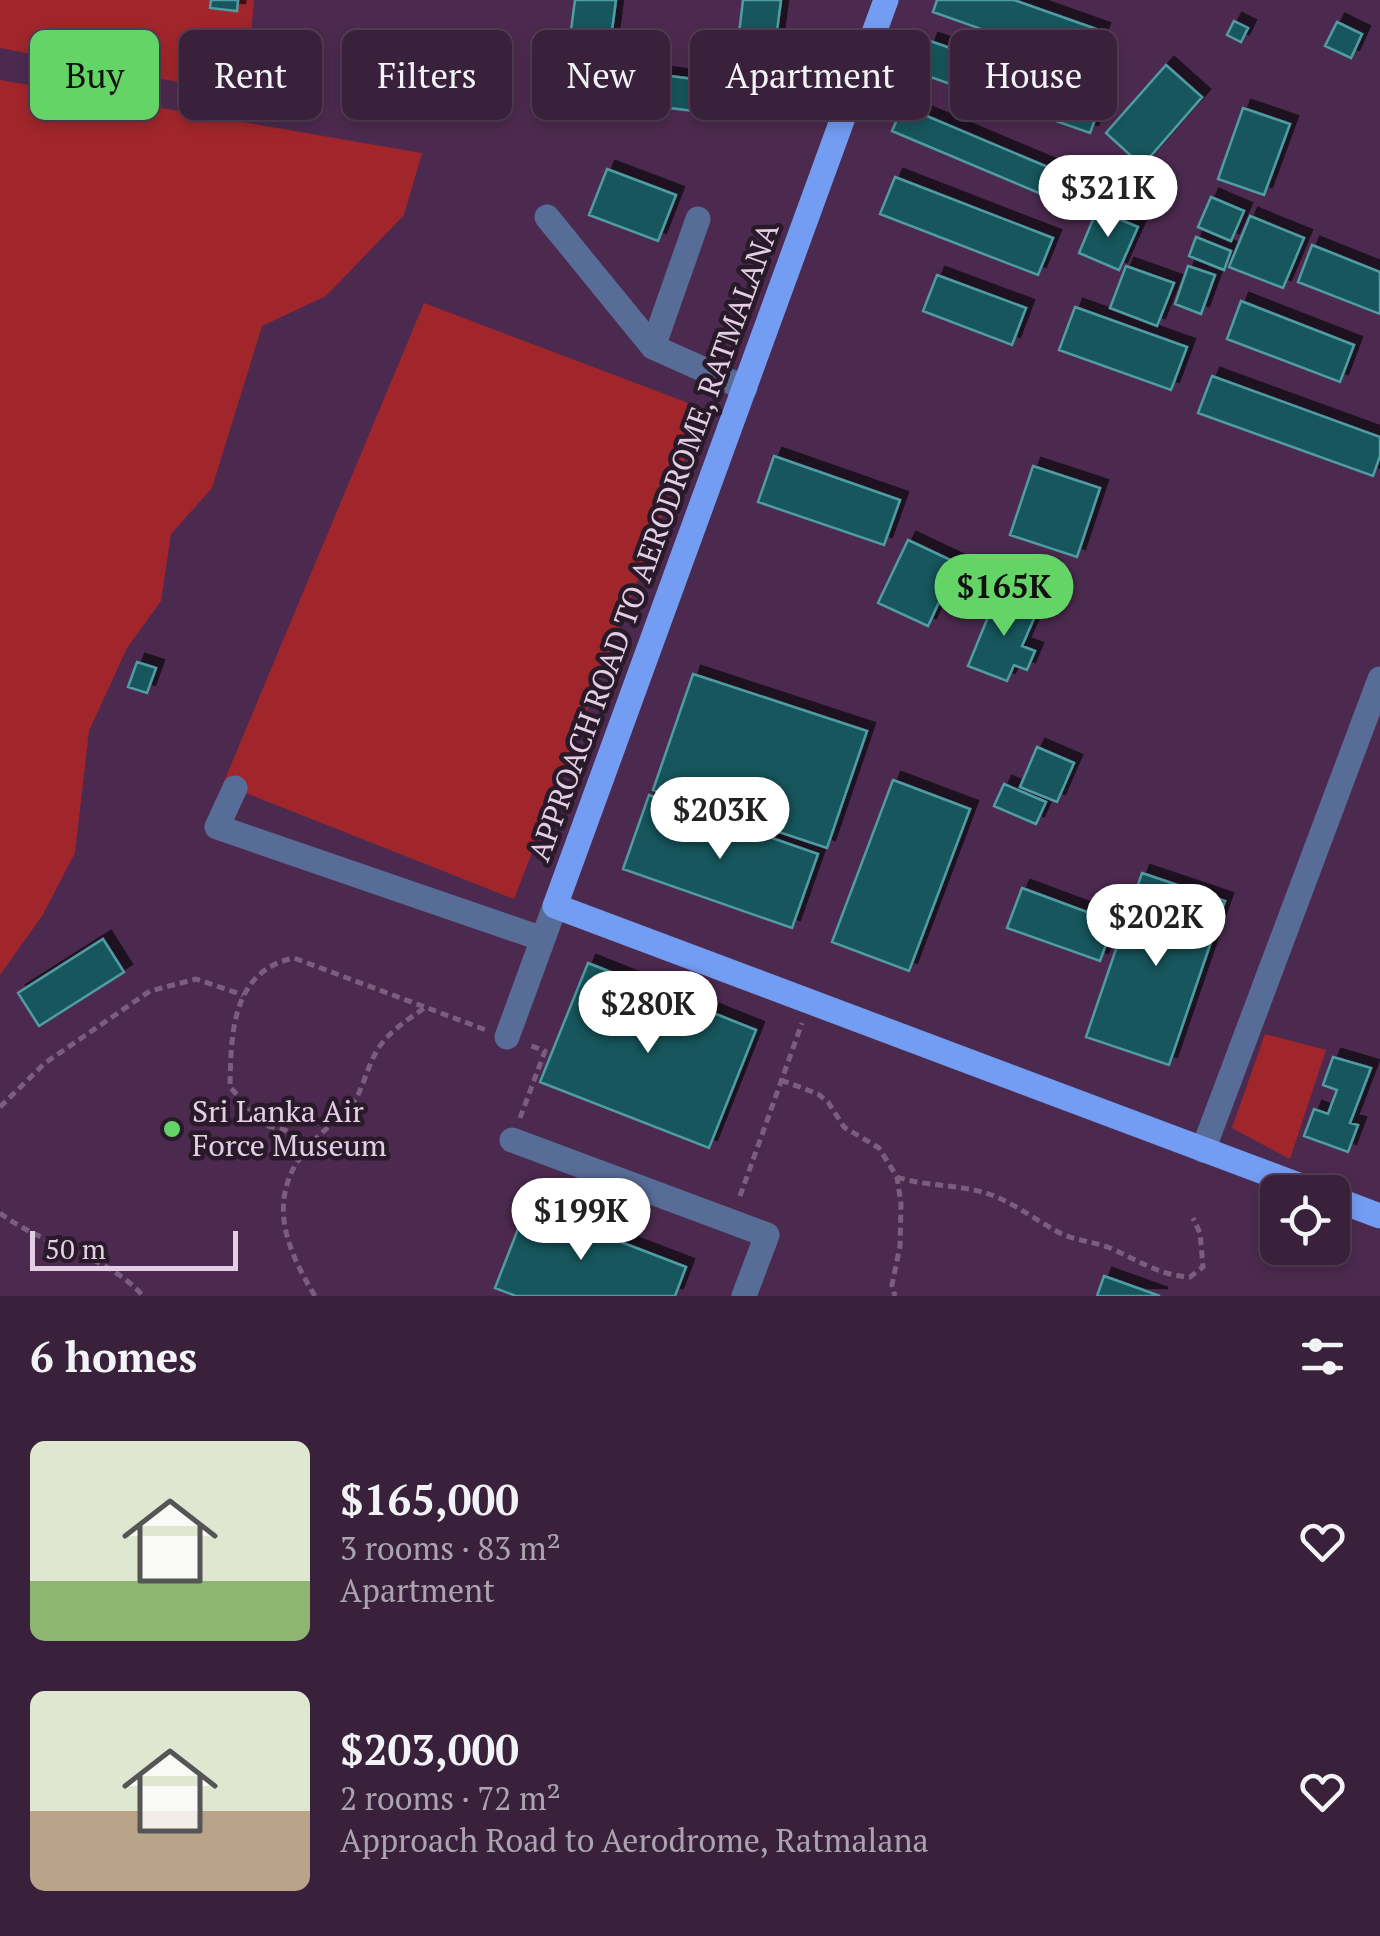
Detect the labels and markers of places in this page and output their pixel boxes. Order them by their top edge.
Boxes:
pin: $321K [1038,155,1178,240]
pin: $165K [934,554,1074,639]
pin: $203K [650,777,790,862]
pin: $202K [1086,884,1226,969]
pin: $280K [578,971,718,1056]
place label: Sri Lanka Air Force Museum [192,1091,387,1165]
marker: Sri Lanka Air Force Museum [161,1118,183,1140]
pin: $199K [511,1178,651,1263]

